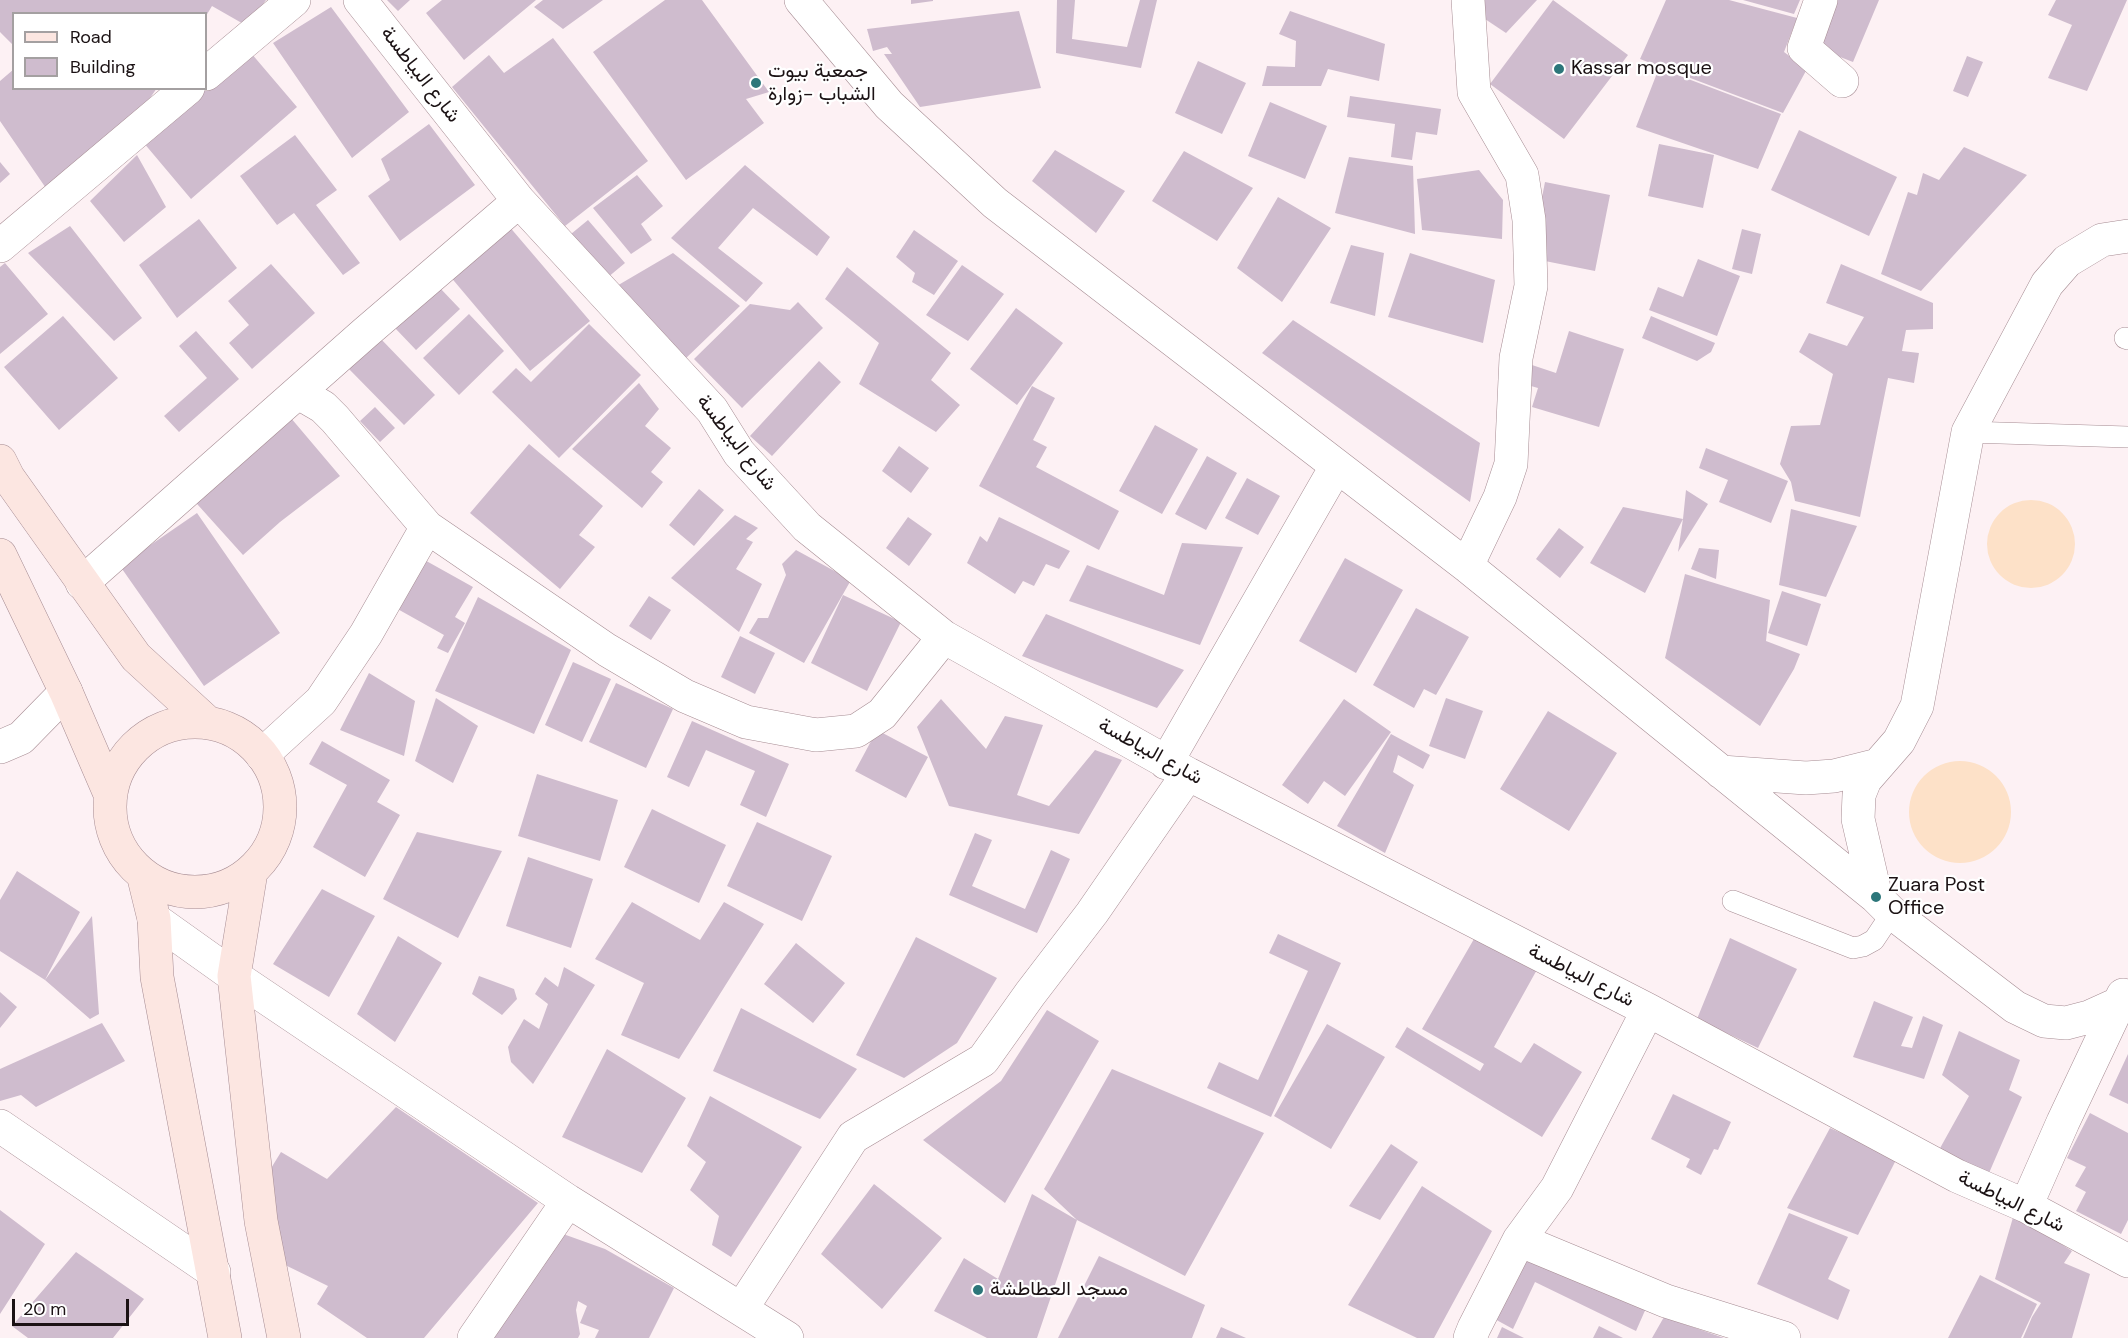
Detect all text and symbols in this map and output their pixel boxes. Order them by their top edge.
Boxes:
legend [12,12,207,90]
street label: شارع البياطسة [375,22,465,128]
text: Road [70,25,112,49]
text: Building [70,55,135,79]
place label: Kassar mosque [1571,57,1712,81]
place label: جمعية بيوت الشباب -زوارة [768,60,876,107]
marker: Kassar mosque [1552,62,1566,76]
marker: جمعية بيوت الشباب -زوارة [749,76,763,90]
street label: شارع البياطسة [691,390,781,496]
street label: شارع البياطسة [1094,713,1206,791]
place label: Zuara Post Office [1888,874,1985,921]
marker: Zuara Post Office [1869,890,1883,904]
street label: شارع البياطسة [1524,939,1638,1013]
street label: شارع البياطسة [1954,1166,2068,1238]
place label: مسجد العطاطشة [990,1278,1128,1302]
marker: مسجد العطاطشة [971,1283,985,1297]
scale bar [15,1287,132,1325]
text: 20 m [23,1297,66,1321]

